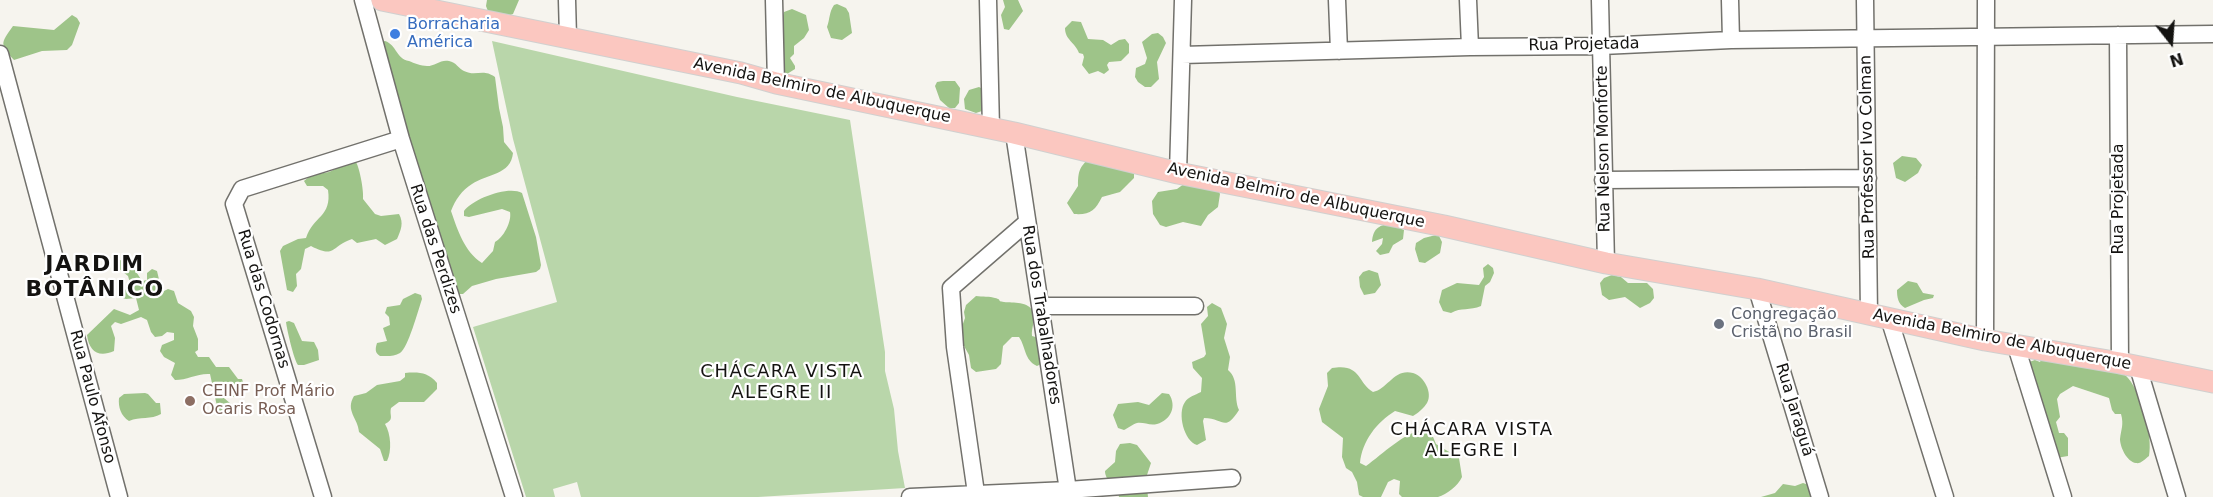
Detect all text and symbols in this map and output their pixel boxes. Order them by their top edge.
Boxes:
north arrow [2141,12,2201,72]
place label: Borracharia América [407,15,500,53]
marker: Borracharia América [388,27,402,41]
street label: Rua Projetada [1528,34,1640,56]
text: N [2167,49,2186,71]
street label: Avenida Belmiro de Albuquerque [692,54,952,128]
street label: Rua Professor Ivo Colman [1857,55,1879,259]
street label: Rua Nelson Monforte [1593,65,1615,233]
street label: Rua Projetada [2109,143,2129,255]
street label: Avenida Belmiro de Albuquerque [1166,159,1426,233]
street label: Rua das Perdizes [405,182,465,316]
street label: Rua dos Trabalhadores [1017,224,1065,406]
street label: Rua das Codornas [233,227,293,371]
district label: JARDIM BOTÂNICO [25,252,165,304]
place label: Congregação Cristã no Brasil [1731,305,1852,343]
street label: Avenida Belmiro de Albuquerque [1871,306,2133,374]
marker: Congregação Cristã no Brasil [1712,317,1726,331]
street label: Rua Paulo Afonso [65,328,119,466]
district label: CHÁCARA VISTA ALEGRE II [700,361,864,404]
street label: Rua Jaraguá [1771,361,1817,459]
place label: CEINF Prof Mário Ocaris Rosa [202,382,335,420]
marker: CEINF Prof Mário Ocaris Rosa [183,394,197,408]
district label: CHÁCARA VISTA ALEGRE I [1390,419,1554,462]

